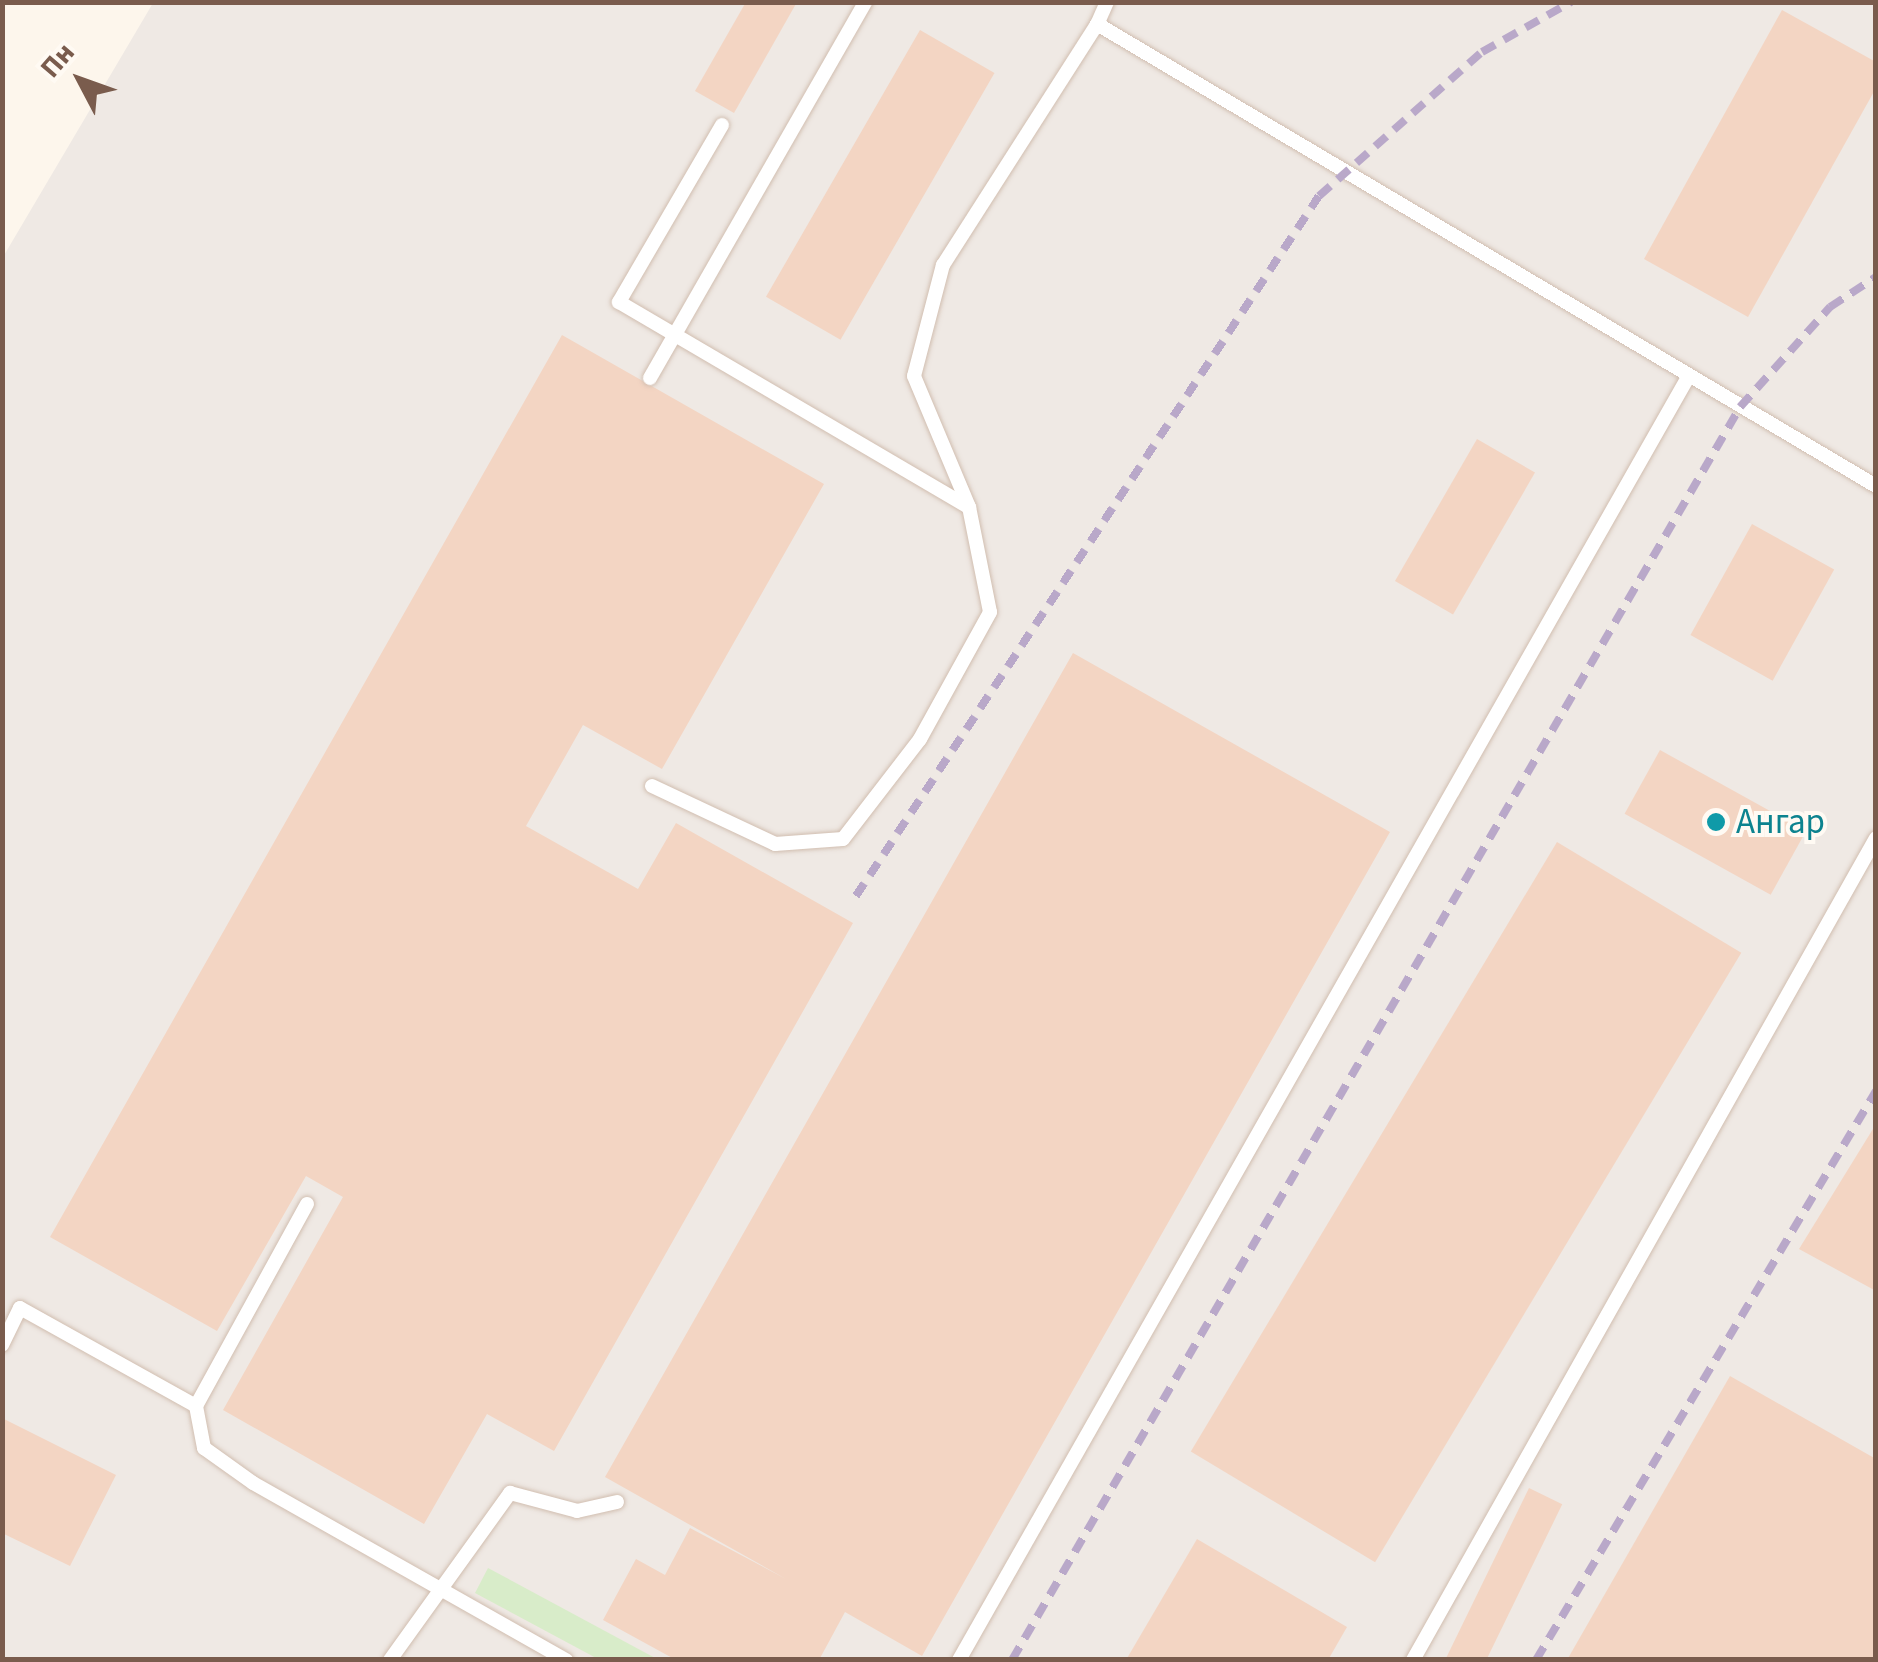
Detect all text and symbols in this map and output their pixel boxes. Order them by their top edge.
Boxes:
north arrow [30,30,130,130]
text: Пн [31,34,84,87]
place label: Ангар [1736,801,1825,843]
marker: Ангар [1705,811,1727,833]

